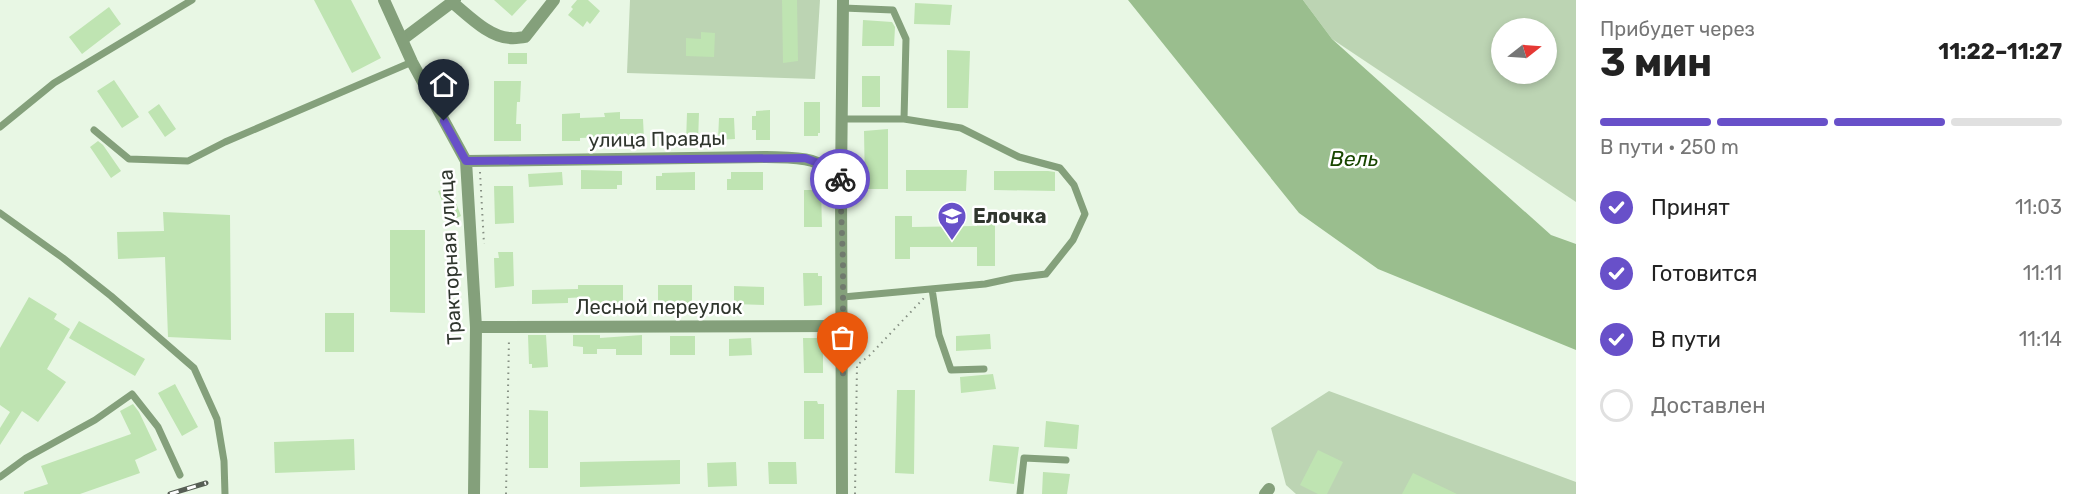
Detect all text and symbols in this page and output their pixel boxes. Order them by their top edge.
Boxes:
text: Прибудет через [1600,17,1755,41]
north arrow [1491,18,1557,84]
map controls [1491,18,1557,84]
text: 11:22–11:27 [1938,38,2062,65]
text: 3 мин [1600,40,1712,86]
pin [418,59,469,121]
icon: home [427,68,460,101]
street label: улица Правды [588,126,726,152]
text: В пути · 250 m [1600,135,1739,159]
water label: Вель [1330,146,1378,171]
courier [810,149,870,209]
icon: bike [824,163,857,196]
street label: Тракторная улица [433,169,467,345]
icon: check [1600,191,1633,224]
text: Принят [1651,194,1730,221]
text: 11:03 [2015,195,2062,219]
school or university icon: Елочка [936,200,968,242]
place label: Елочка [973,204,1047,228]
icon: check [1600,257,1633,290]
text: Готовится [1651,260,1757,287]
text: 11:11 [2023,261,2062,285]
street label: Лесной переулок [576,295,743,319]
pin [817,312,868,374]
icon: bag [826,321,859,354]
icon: check [1600,323,1633,356]
text: В пути [1651,326,1721,353]
text: 11:14 [2019,327,2062,351]
text: Доставлен [1651,392,1766,419]

